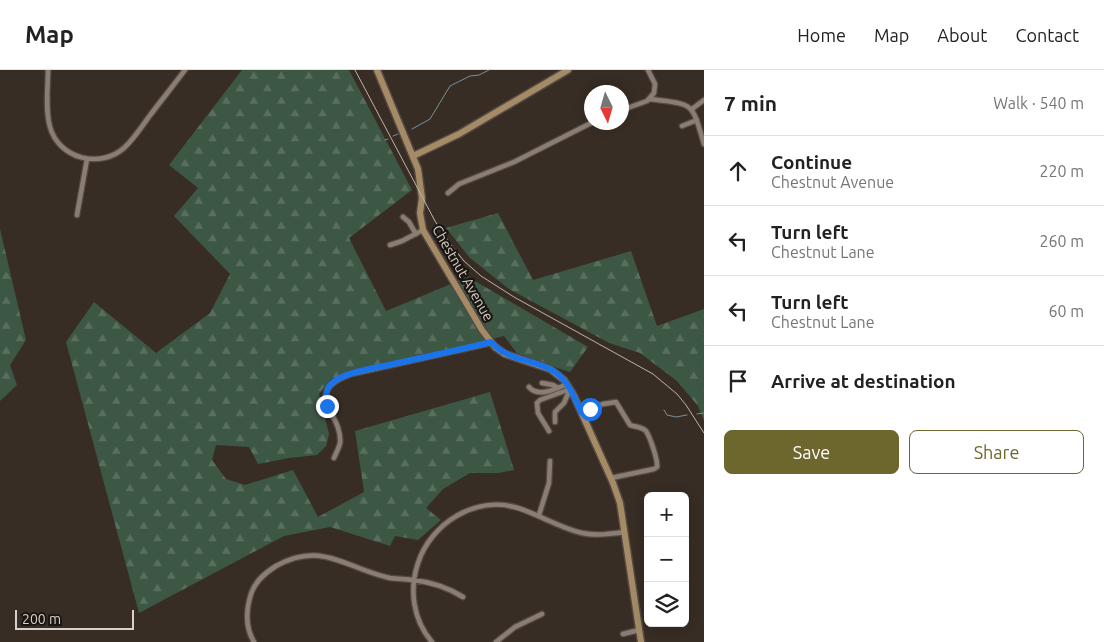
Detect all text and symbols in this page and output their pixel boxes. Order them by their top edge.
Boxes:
text: Map [25,21,74,48]
text: Home [797,25,846,45]
text: Map [874,25,909,45]
text: About [937,25,987,45]
text: Contact [1015,25,1079,45]
north arrow [584,85,629,130]
text: 7 min [724,91,777,115]
text: Walk · 540 m [993,94,1084,112]
text: Continue [771,151,852,173]
icon: ahead [724,157,752,185]
text: 220 m [1039,162,1084,180]
text: Chestnut Avenue [771,173,894,191]
text: Turn left [771,221,849,243]
street label: Chestnut Avenue [429,222,497,324]
icon: left [724,227,752,255]
text: 260 m [1039,232,1084,250]
text: Chestnut Lane [771,243,875,261]
text: Turn left [771,291,849,313]
icon: left [724,297,752,325]
text: 60 m [1048,302,1084,320]
text: Chestnut Lane [771,313,875,331]
icon: arrive [724,367,752,395]
text: Arrive at destination [771,370,956,392]
route end [316,395,339,418]
route start [579,398,602,421]
button: Save [724,430,899,474]
button: Share [909,430,1084,474]
map controls [644,492,689,627]
button: + [644,492,689,537]
button: − [644,537,689,582]
button: layers [644,582,689,627]
scale bar [15,607,134,630]
text: 200 m [22,611,61,627]

